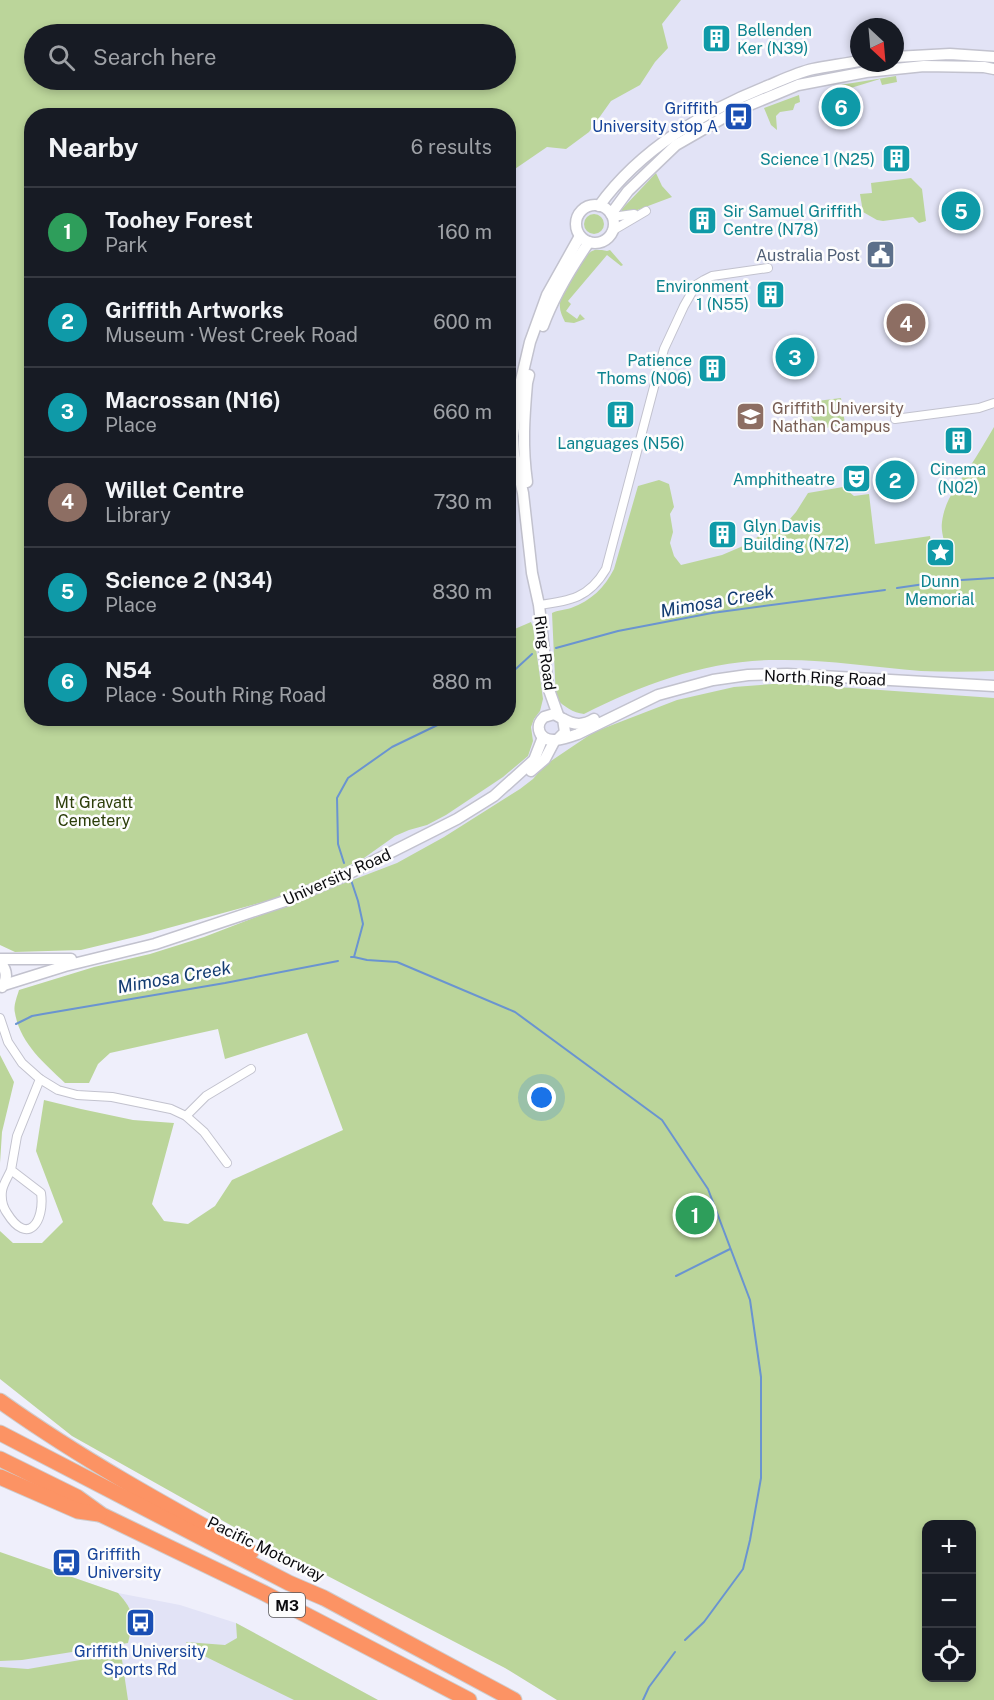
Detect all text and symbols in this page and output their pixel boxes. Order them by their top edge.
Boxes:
north arrow [850,18,904,72]
place label: Bellenden Ker (N39) [737,21,812,58]
building icon: Bellenden Ker (N39) [700,23,732,55]
search box [24,24,516,90]
icon: search [45,41,78,74]
text: Search here [93,44,217,70]
pin: 6 [822,84,860,130]
place label: Griffith University stop A [592,99,718,136]
bus stop icon: Griffith University stop A [723,101,755,133]
text: Nearby [48,132,138,163]
text: 6 results [411,135,492,159]
building icon: Science 1 (N25) [880,143,912,175]
place label: Science 1 (N25) [760,150,875,169]
pin: 5 [942,188,980,234]
place label: Sir Samuel Griffith Centre (N78) [723,202,862,239]
building icon: Sir Samuel Griffith Centre (N78) [686,204,718,236]
text: Toohey Forest [105,207,253,233]
text: 1 [63,220,72,244]
text: 160 m [437,220,492,244]
text: Park [105,233,148,257]
public building icon: Australia Post [865,239,897,271]
place label: Australia Post [756,246,860,265]
place label: Environment 1 (N55) [656,277,749,314]
building icon: Environment 1 (N55) [754,279,786,311]
text: Griffith Artworks [105,297,284,323]
pin: 4 [886,300,926,346]
text: 2 [61,310,74,334]
text: 600 m [433,310,492,334]
text: Museum · West Creek Road [105,323,358,347]
pin: 3 [776,334,814,380]
place label: Patience Thoms (N06) [597,351,692,388]
building icon: Patience Thoms (N06) [697,353,729,385]
text: Macrossan (N16) [105,387,281,413]
building icon: Languages (N56) [605,399,637,431]
place label: Griffith University Nathan Campus [772,399,904,436]
text: 3 [61,400,74,424]
text: 660 m [433,400,492,424]
school or university icon: Griffith University Nathan Campus [735,401,767,433]
text: Place [105,413,157,437]
building icon: Cinema (N02) [942,425,974,457]
place label: Languages (N56) [557,434,685,453]
pin: 2 [876,458,914,502]
place label: Cinema (N02) [930,460,986,497]
theatre icon: Amphitheatre [840,463,872,495]
place label: Amphitheatre [733,470,835,489]
text: Willet Centre [105,477,244,503]
text: 4 [61,490,74,514]
text: 730 m [434,490,492,514]
text: Library [105,503,171,527]
place label: Glyn Davis Building (N72) [743,517,849,554]
building icon: Glyn Davis Building (N72) [706,519,738,551]
place icon: Dunn Memorial [924,537,956,569]
text: Science 2 (N34) [105,567,273,593]
place label: Dunn Memorial [905,572,975,609]
text: 5 [61,580,74,604]
text: 830 m [432,580,492,604]
water label: Mimosa Creek [658,581,776,621]
text: Place [105,593,157,617]
street label: Ring Road [530,614,560,692]
text: N54 [105,657,152,683]
street label: North Ring Road [764,666,886,690]
text: 6 [61,670,74,694]
text: 880 m [432,670,492,694]
text: Place · South Ring Road [105,683,326,707]
park label: Mt Gravatt Cemetery [55,793,133,830]
street label: University Road [280,845,394,909]
water label: Mimosa Creek [115,957,233,997]
your location [527,1083,556,1112]
pin: 1 [676,1192,714,1238]
street label: Pacific Motorway [204,1512,328,1586]
map controls [922,1520,976,1682]
button: + [922,1520,976,1574]
place label: Griffith University [87,1545,162,1582]
bus stop icon: Griffith University [50,1547,82,1579]
button: − [922,1574,976,1628]
road number: M3 [269,1593,305,1617]
bus stop icon: Griffith University Sports Rd [124,1607,156,1639]
button: locate [922,1628,976,1682]
place label: Griffith University Sports Rd [74,1642,206,1679]

